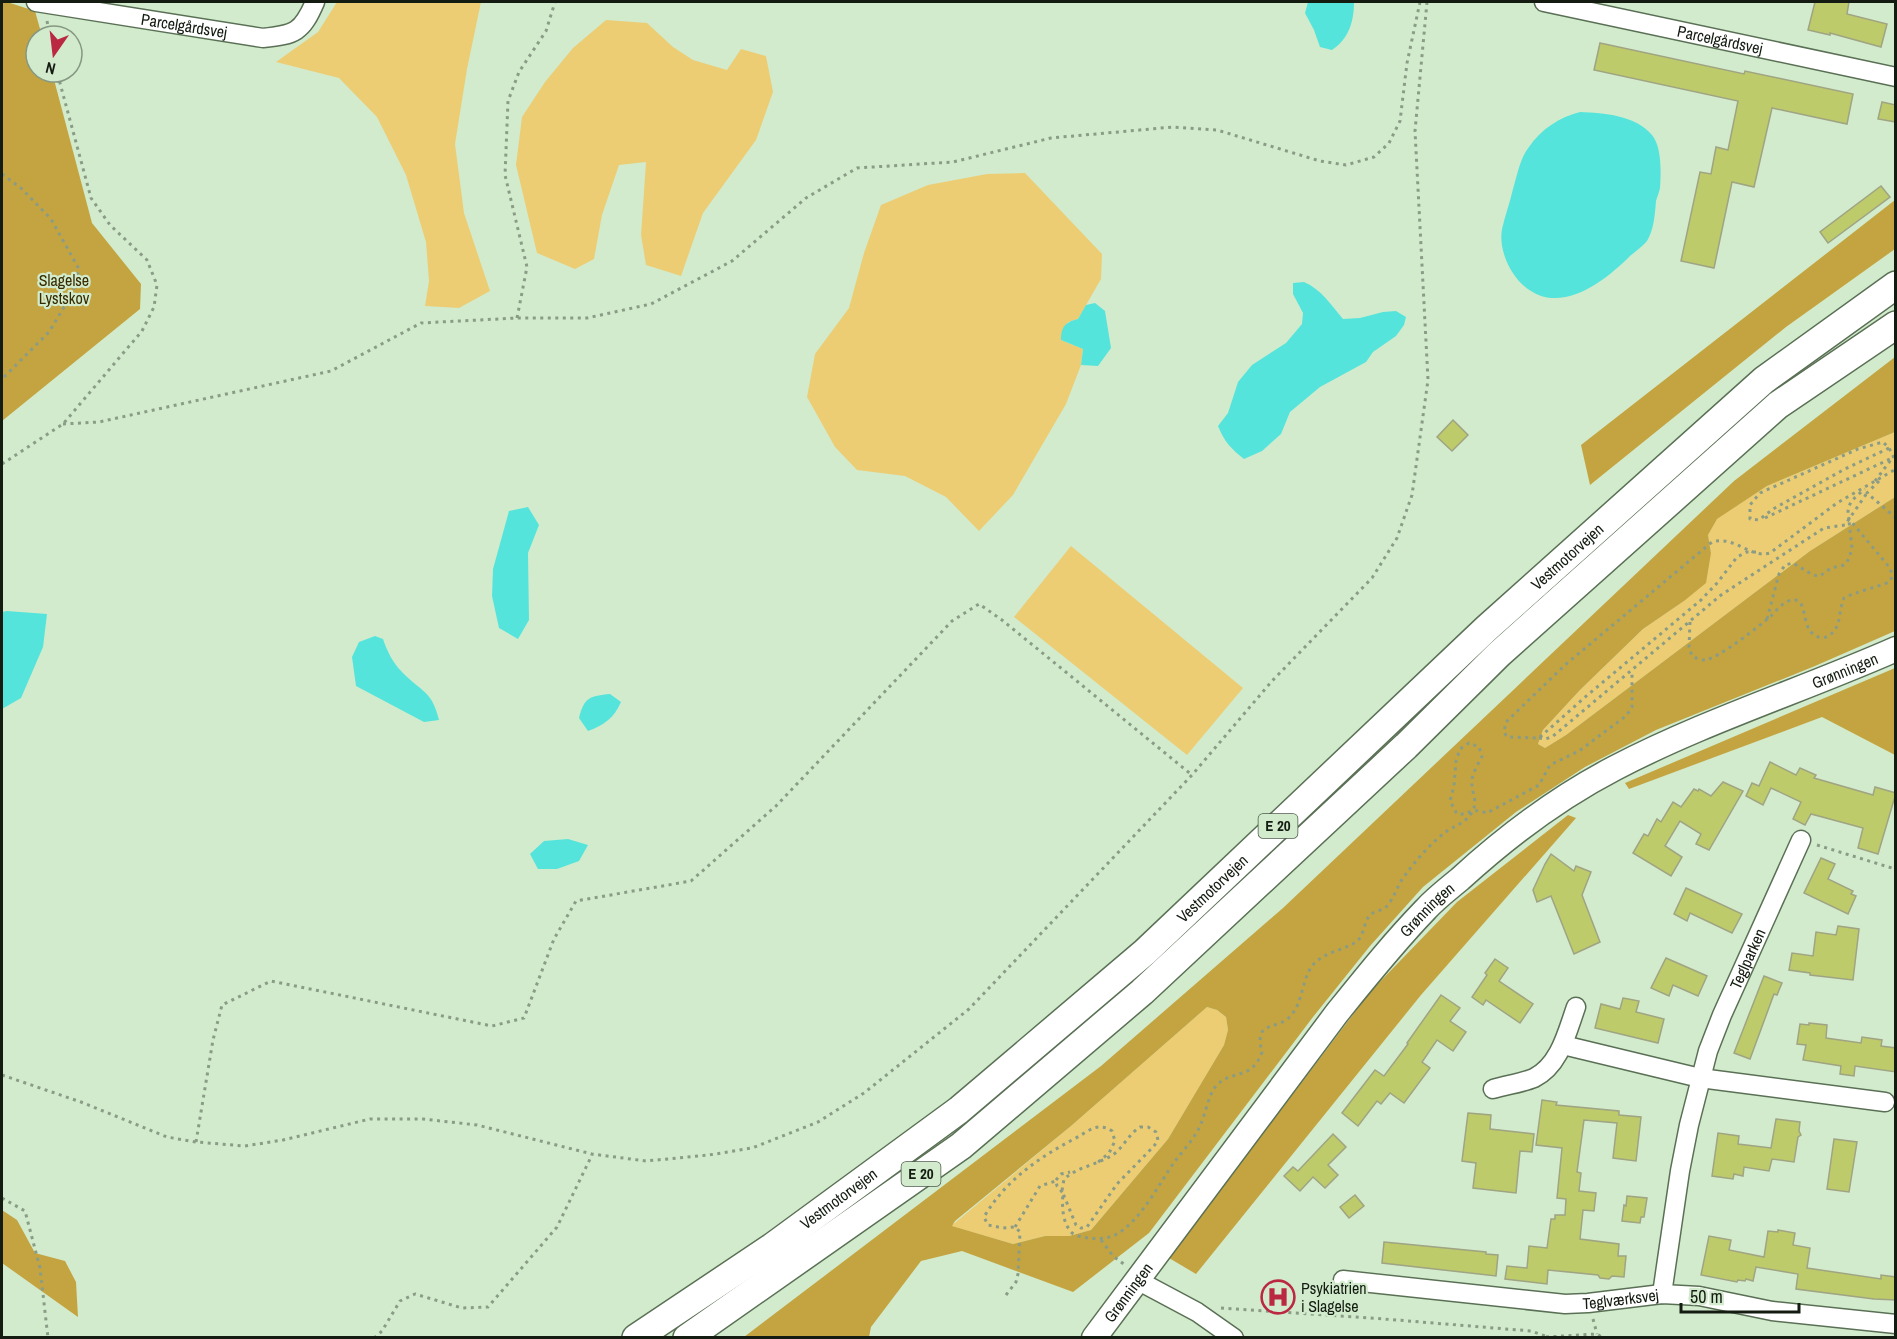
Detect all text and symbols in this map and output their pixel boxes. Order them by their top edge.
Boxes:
street label: Parcelgårdsvej [140,8,229,43]
street label: Parcelgårdsvej [1675,20,1765,59]
north arrow [24,24,84,84]
text: N [43,57,58,80]
park label: Slagelse Lystskov [39,269,90,309]
street label: Vestmotorvejen [1526,518,1608,595]
street label: Grønningen [1809,647,1881,694]
road number: E 20 [1258,814,1298,838]
street label: Vestmotorvejen [1172,849,1253,927]
street label: Grønningen [1394,877,1459,942]
street label: Teglparken [1724,925,1771,992]
road number: E 20 [902,1162,940,1186]
street label: Vestmotorvejen [795,1163,881,1234]
street label: Grønningen [1099,1258,1158,1327]
scale bar [1681,1276,1800,1314]
place label: Psykiatrien i Slagelse [1301,1277,1367,1317]
hospital icon: Psykiatrien i Slagelse [1260,1279,1296,1315]
street label: Teglværksvej [1582,1284,1660,1314]
text: 50 m [1690,1284,1723,1309]

